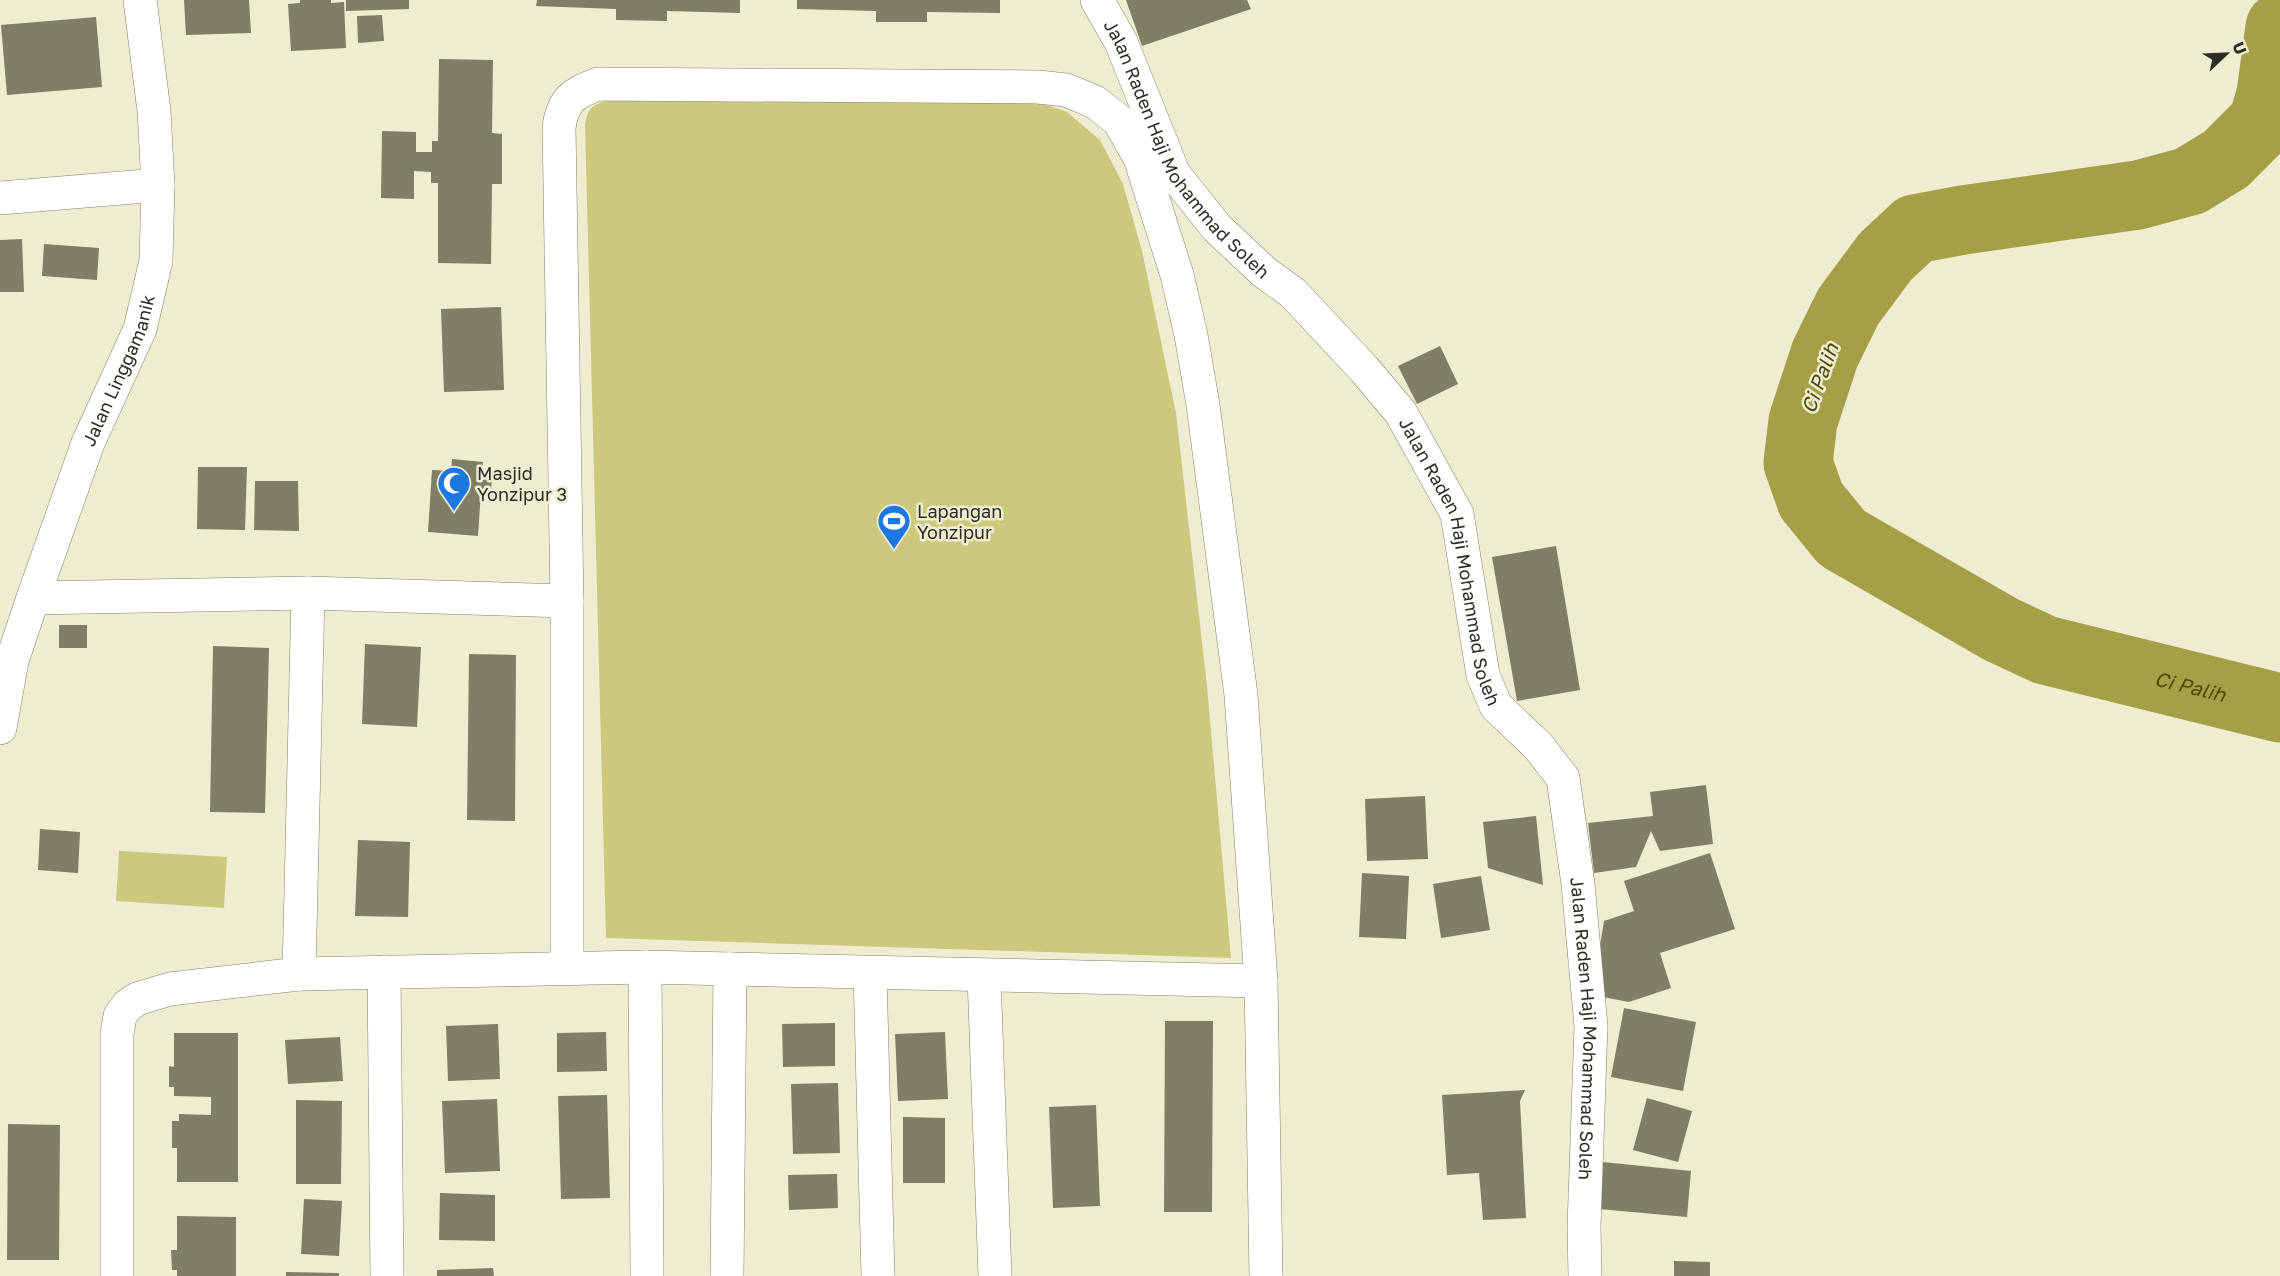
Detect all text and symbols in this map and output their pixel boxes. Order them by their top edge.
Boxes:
street label: Jalan Raden Haji Mohammad Soleh [1099,16,1274,283]
north arrow [2196,24,2256,84]
text: U [2228,39,2251,57]
street label: Jalan Linggamanik [77,292,159,450]
water label: Ci Palih [1795,339,1843,416]
street label: Jalan Raden Haji Mohammad Soleh [1395,414,1505,709]
place label: Masjid Yonzipur 3 [477,462,567,505]
mosque icon: Masjid Yonzipur 3 [436,465,472,512]
place label: Lapangan Yonzipur [917,500,1002,543]
sports icon: Lapangan Yonzipur [876,503,912,550]
water label: Ci Palih [2152,666,2229,706]
street label: Jalan Raden Haji Mohammad Soleh [1566,876,1602,1180]

